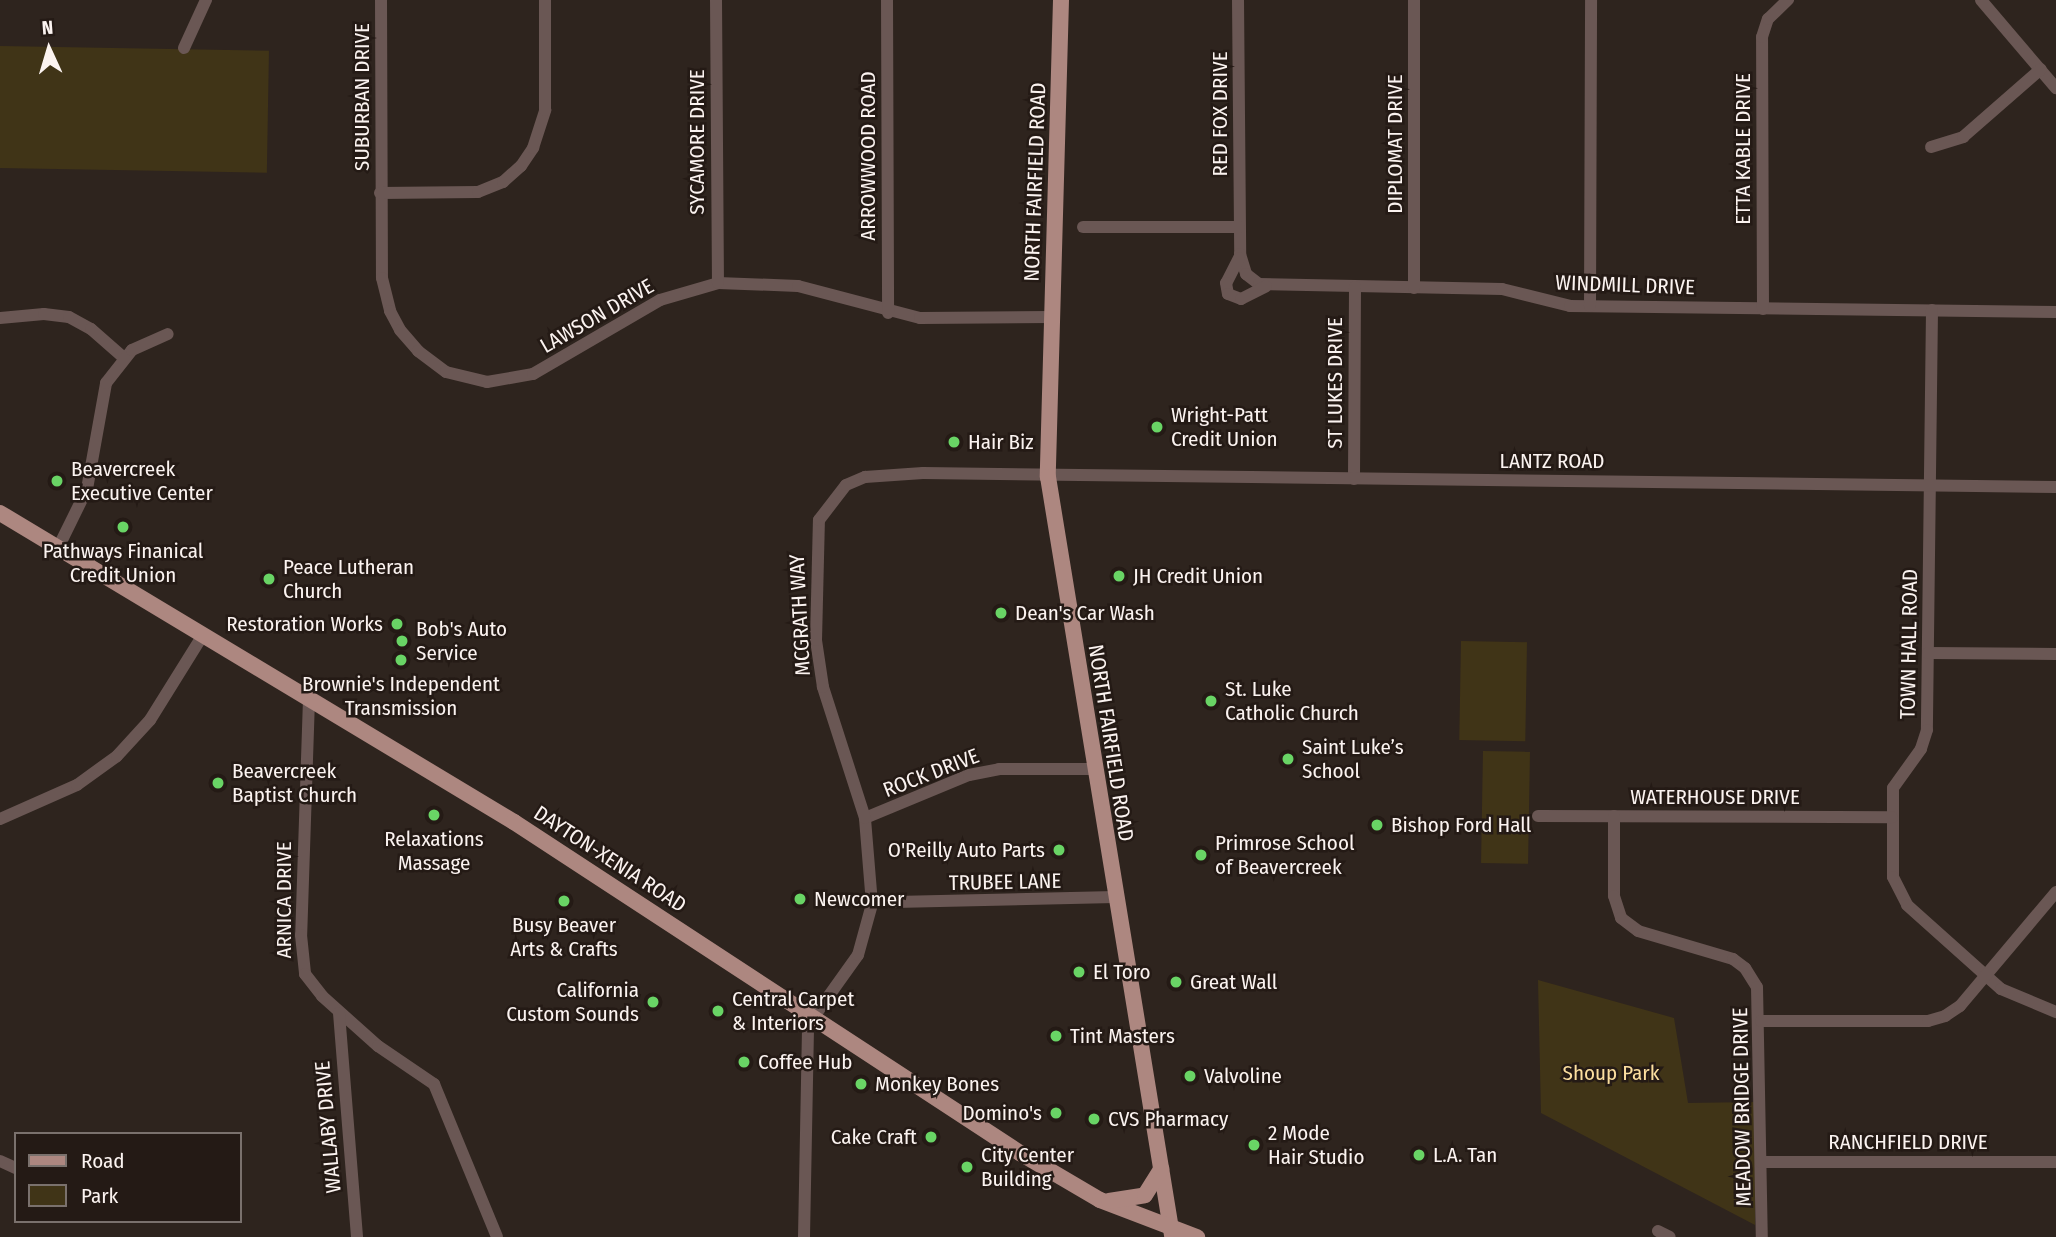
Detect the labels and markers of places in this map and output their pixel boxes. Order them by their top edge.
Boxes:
place label: Wright-Patt Credit Union [1171,402,1278,452]
marker: Wright-Patt Credit Union [1149,419,1165,435]
place label: Hair Biz [968,429,1034,455]
marker: Hair Biz [946,434,962,450]
place label: Beavercreek Executive Center [71,456,213,506]
marker: Beavercreek Executive Center [49,473,65,489]
marker: Pathways Finanical Credit Union [115,519,131,535]
place label: Pathways Finanical Credit Union [43,538,203,588]
place label: Peace Lutheran Church [283,554,414,604]
place label: JH Credit Union [1133,563,1263,589]
marker: JH Credit Union [1111,568,1127,584]
marker: Peace Lutheran Church [261,571,277,587]
place label: Dean's Car Wash [1015,600,1155,626]
marker: Dean's Car Wash [993,605,1009,621]
place label: Restoration Works [226,611,383,637]
marker: Restoration Works [389,616,405,632]
place label: Bob's Auto Service [416,616,507,666]
marker: Bob's Auto Service [394,633,410,649]
marker: Brownie's Independent Transmission [393,652,409,668]
place label: Brownie's Independent Transmission [302,671,500,721]
place label: St. Luke Catholic Church [1225,676,1359,726]
marker: St. Luke Catholic Church [1203,693,1219,709]
place label: Saint Luke’s School [1302,734,1404,784]
marker: Saint Luke’s School [1280,751,1296,767]
place label: Beavercreek Baptist Church [232,758,357,808]
marker: Beavercreek Baptist Church [210,775,226,791]
marker: Relaxations Massage [426,807,442,823]
place label: Bishop Ford Hall [1391,812,1531,838]
marker: Bishop Ford Hall [1369,817,1385,833]
place label: Relaxations Massage [384,826,484,876]
place label: Primrose School of Beavercreek [1215,830,1355,880]
place label: O'Reilly Auto Parts [888,837,1045,863]
marker: O'Reilly Auto Parts [1051,842,1067,858]
marker: Primrose School of Beavercreek [1193,847,1209,863]
place label: Newcomer [814,886,904,912]
marker: Newcomer [792,891,808,907]
marker: Busy Beaver Arts & Crafts [556,893,572,909]
place label: Busy Beaver Arts & Crafts [510,912,618,962]
place label: El Toro [1093,959,1151,985]
marker: El Toro [1071,964,1087,980]
place label: Great Wall [1190,969,1277,995]
marker: Great Wall [1168,974,1184,990]
place label: California Custom Sounds [506,977,639,1027]
place label: Central Carpet & Interiors [732,986,854,1036]
marker: California Custom Sounds [645,994,661,1010]
marker: Central Carpet & Interiors [710,1003,726,1019]
place label: Tint Masters [1070,1023,1175,1049]
marker: Tint Masters [1048,1028,1064,1044]
place label: Coffee Hub [758,1049,852,1075]
marker: Coffee Hub [736,1054,752,1070]
place label: Valvoline [1204,1063,1282,1089]
marker: Valvoline [1182,1068,1198,1084]
place label: Monkey Bones [875,1071,999,1097]
marker: Monkey Bones [853,1076,869,1092]
place label: Domino's [962,1100,1042,1126]
marker: Domino's [1048,1105,1064,1121]
place label: CVS Pharmacy [1108,1106,1228,1132]
marker: CVS Pharmacy [1086,1111,1102,1127]
place label: 2 Mode Hair Studio [1268,1120,1364,1170]
place label: Cake Craft [831,1124,917,1150]
marker: Cake Craft [923,1129,939,1145]
marker: 2 Mode Hair Studio [1246,1137,1262,1153]
place label: City Center Building [981,1142,1074,1192]
place label: L.A. Tan [1433,1142,1497,1168]
marker: L.A. Tan [1411,1147,1427,1163]
marker: City Center Building [959,1159,975,1175]

